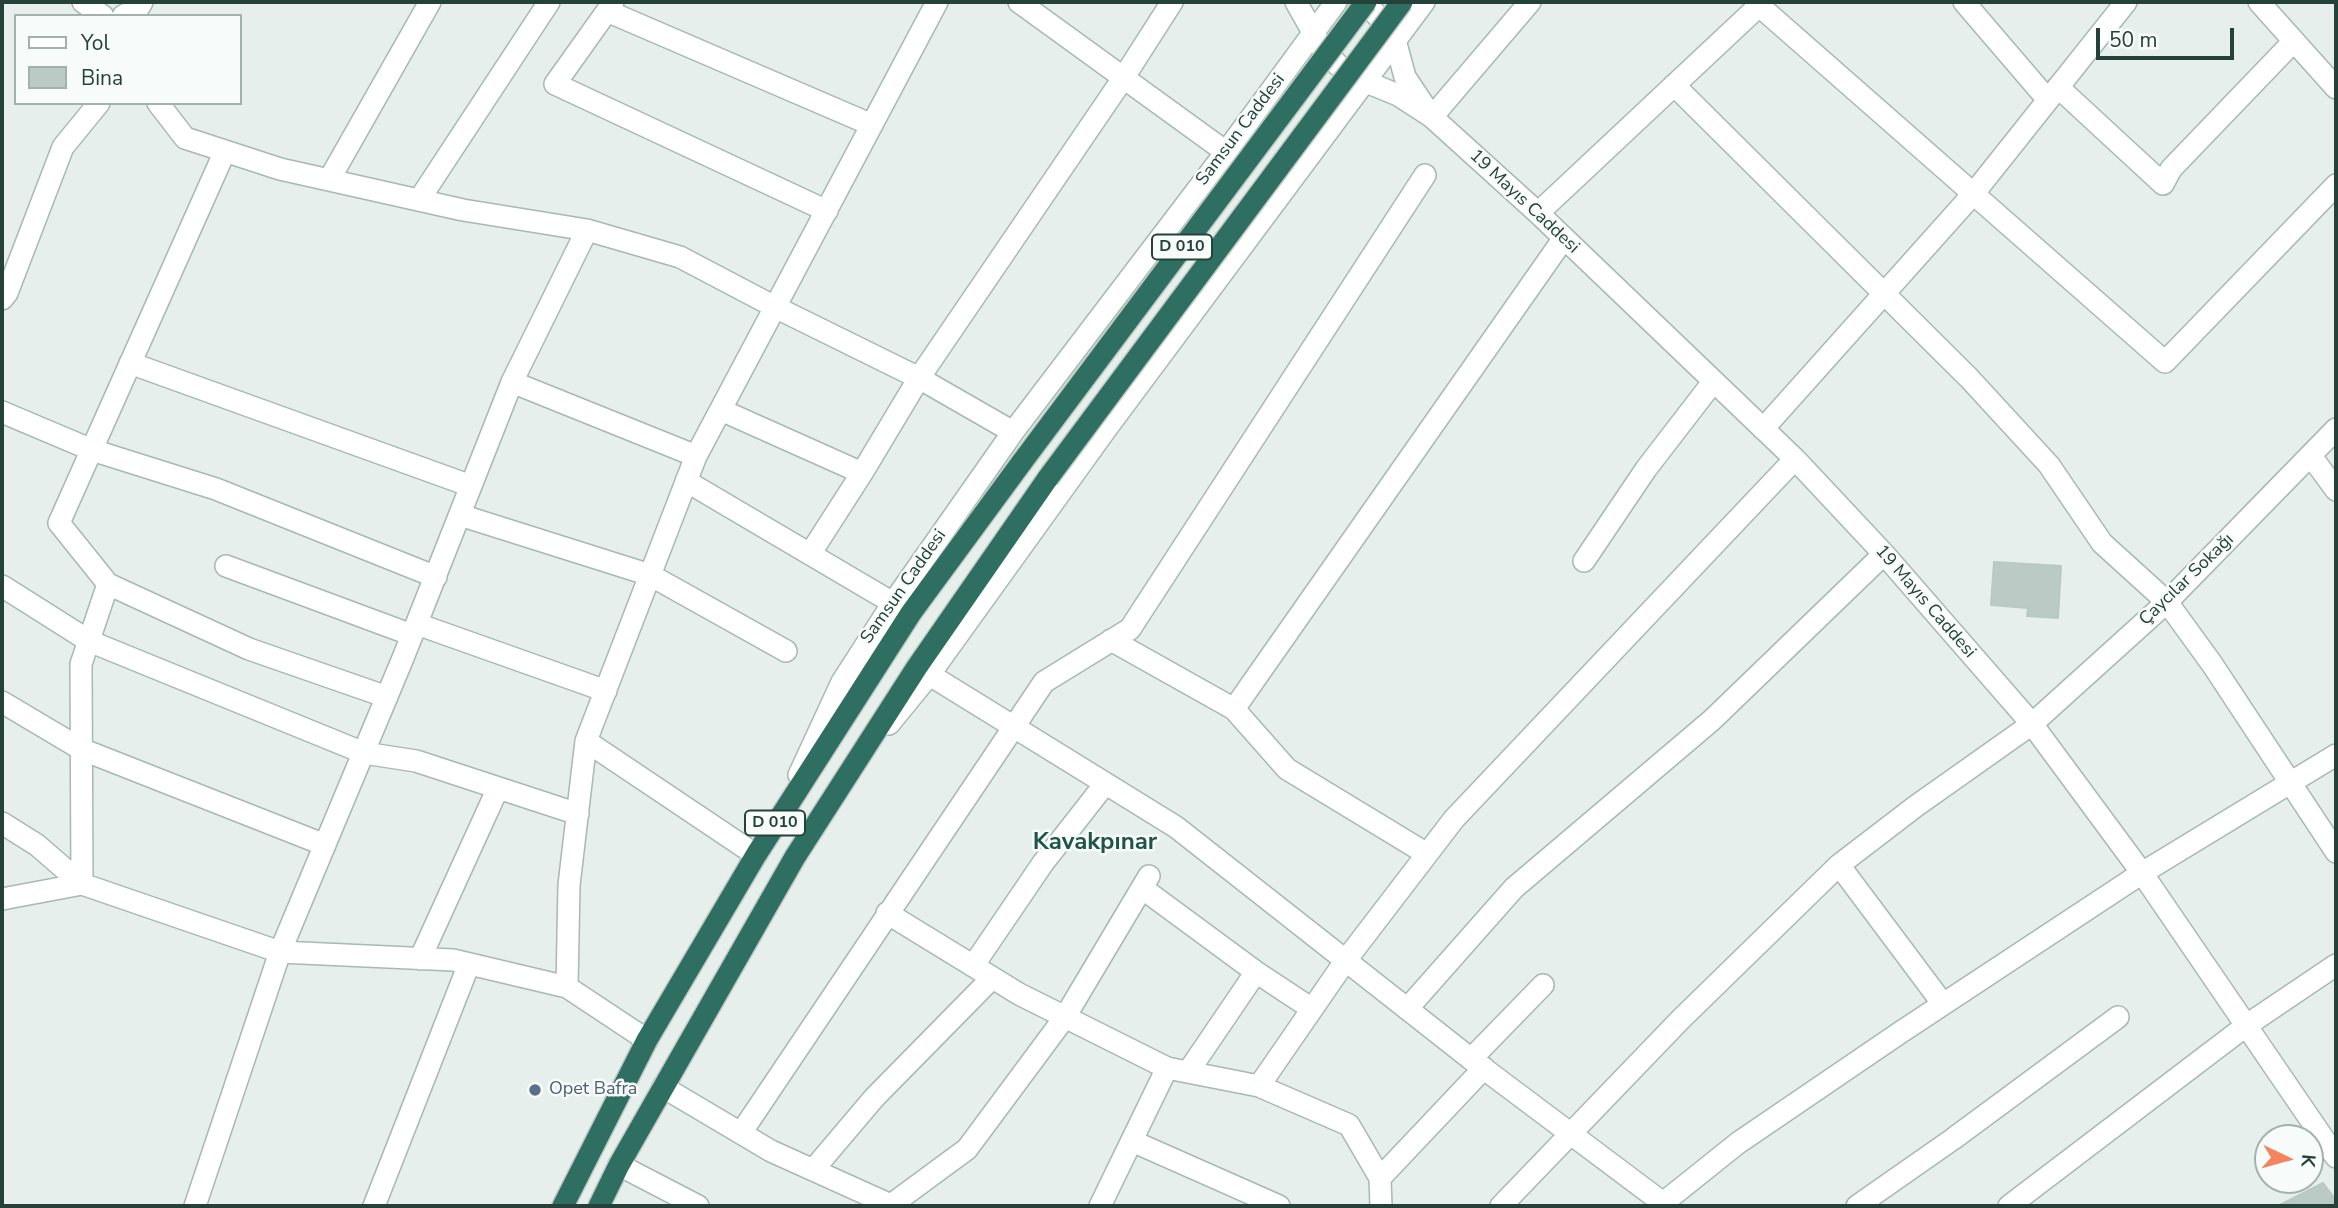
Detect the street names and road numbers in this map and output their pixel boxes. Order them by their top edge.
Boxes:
street label: Samsun Caddesi [1192,70,1290,190]
street label: 19 Mayıs Caddesi [1465,145,1583,259]
road number: D 010 [1152,234,1212,260]
street label: Samsun Caddesi [857,526,951,648]
street label: Çaycılar Sokağı [2135,529,2239,631]
street label: 19 Mayıs Caddesi [1870,541,1980,663]
road number: D 010 [745,810,805,836]

